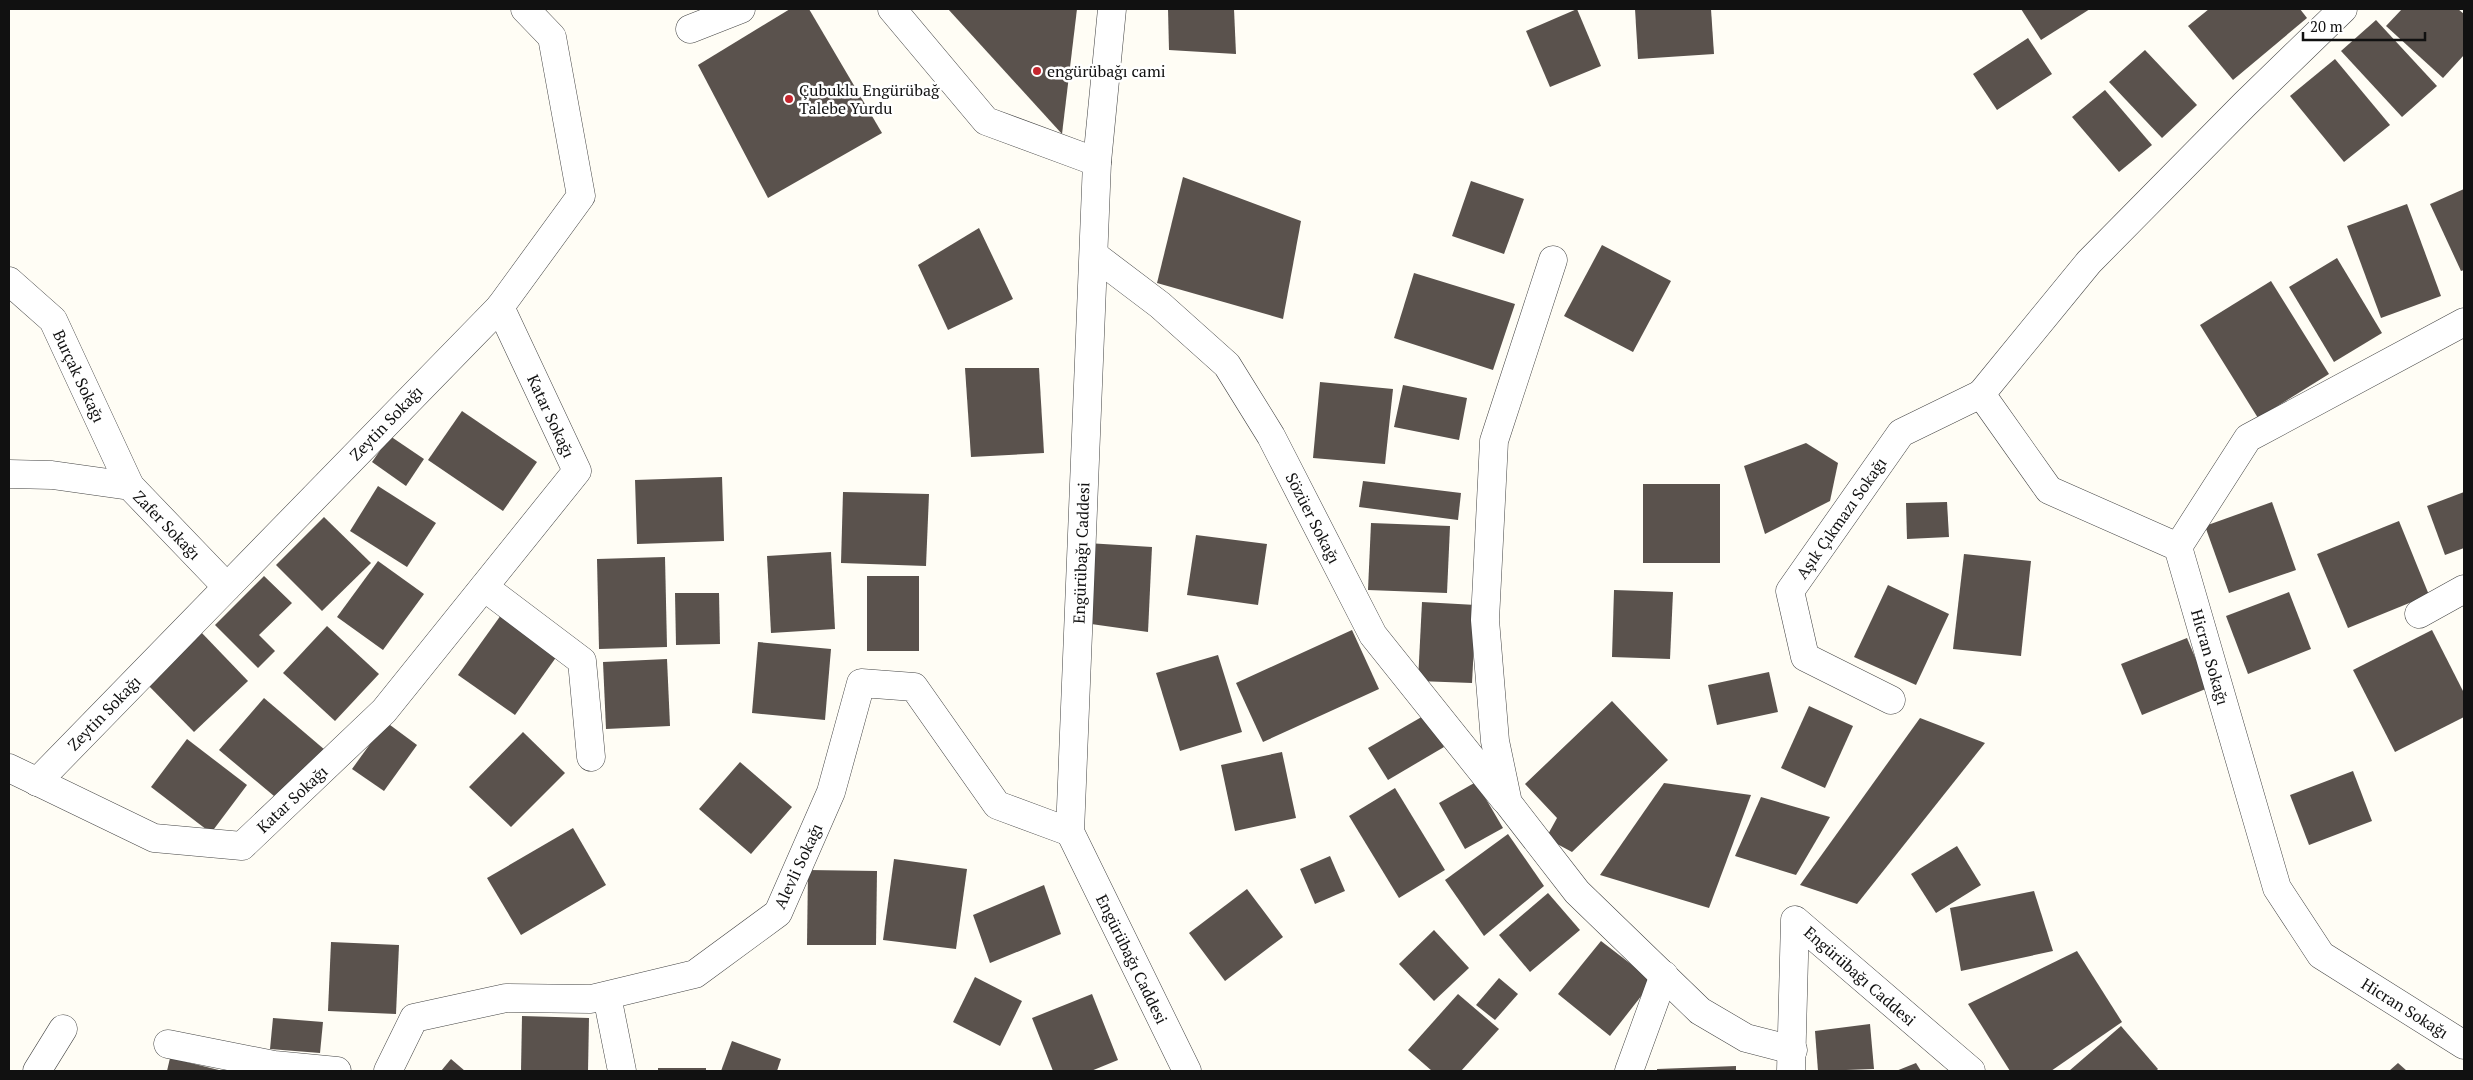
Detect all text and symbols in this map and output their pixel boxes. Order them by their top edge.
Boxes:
scale bar [2303,10,2426,42]
text: 20 m [2310,16,2343,36]
place label: engürübağı cami [1047,60,1166,82]
marker: engürübağı cami [1031,65,1043,77]
place label: Çubuklu Engürübağ Talebe Yurdu [799,79,940,119]
marker: Çubuklu Engürübağ Talebe Yurdu [783,93,795,105]
street label: Burçak Sokağı [48,326,110,426]
street label: Katar Sokağı [522,371,580,461]
street label: Zeytin Sokağı [345,381,428,465]
street label: Aşık Çıkmazı Sokağı [1791,453,1891,583]
street label: Sözüer Sokağı [1281,469,1345,567]
street label: Engürübağı Caddesi [1068,482,1094,624]
street label: Zafer Sokağı [128,486,206,564]
street label: Hicran Sokağı [2186,607,2234,708]
street label: Zeytin Sokağı [63,671,146,755]
street label: Katar Sokağı [252,760,332,838]
street label: Alevli Sokağı [769,819,828,912]
street label: Engürübağı Caddesi [1091,891,1173,1028]
street label: Engürübağı Caddesi [1799,921,1921,1031]
street label: Hicran Sokağı [2357,973,2453,1044]

